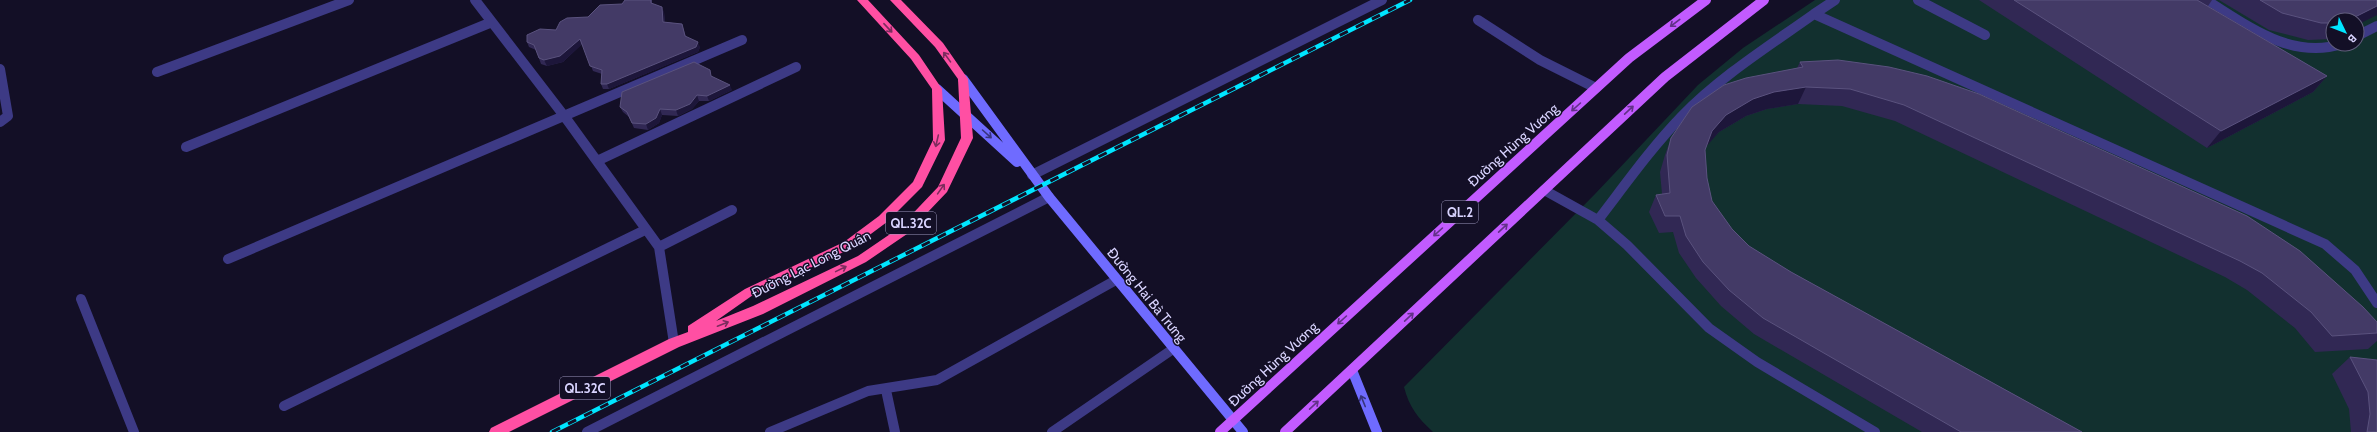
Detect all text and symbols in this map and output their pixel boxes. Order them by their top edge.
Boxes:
north arrow [2325,12,2365,52]
one-way arrow [1670,19,1681,28]
one-way arrow [883,23,893,33]
text: B [2345,32,2360,46]
one-way arrow [943,51,951,62]
street label: Đường Hùng Vương [1464,99,1563,191]
one-way arrow [1571,102,1581,111]
one-way arrow [1624,106,1634,115]
one-way arrow [981,129,991,138]
one-way arrow [933,134,941,147]
one-way arrow [937,184,945,195]
road number: QL.2 [1442,201,1478,223]
road number: QL.32C [886,212,936,234]
one-way arrow [1498,223,1508,233]
street label: Đường Lạc Long Quân [748,226,874,302]
one-way arrow [1433,227,1443,237]
street label: Đường Hai Bà Trưng [1103,244,1191,347]
one-way arrow [835,265,847,272]
one-way arrow [1403,312,1414,321]
one-way arrow [1337,315,1347,325]
street label: Đường Hùng Vương [1224,317,1322,410]
one-way arrow [717,319,729,327]
road number: QL.32C [560,377,610,399]
one-way arrow [1359,396,1367,408]
one-way arrow [1308,401,1319,410]

